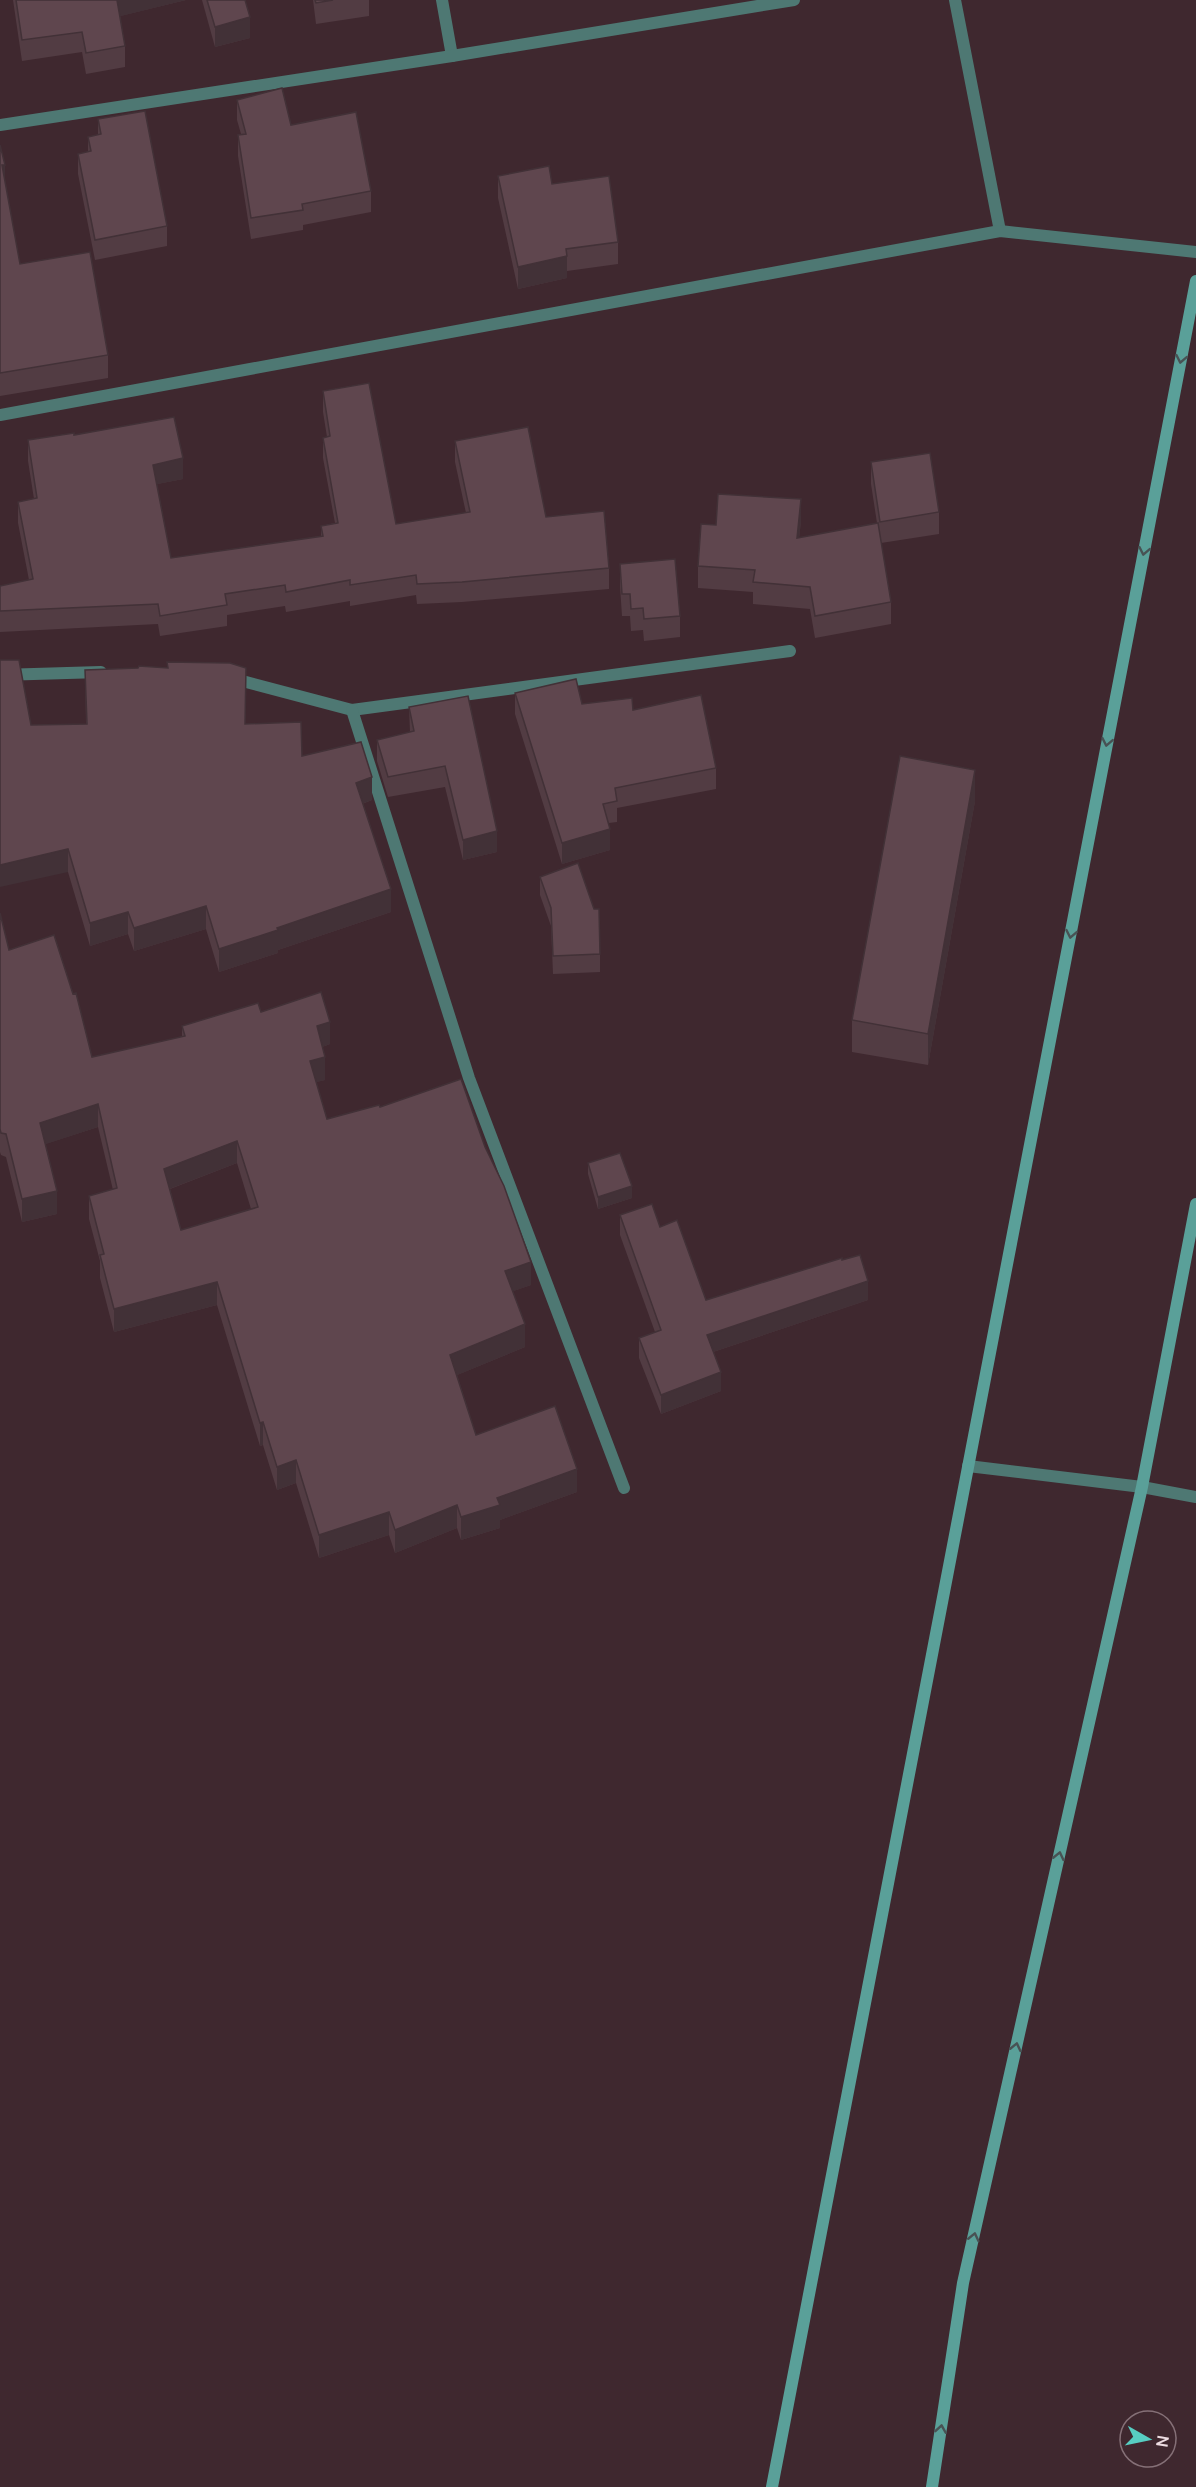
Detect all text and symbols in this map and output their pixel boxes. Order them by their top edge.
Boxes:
one-way arrow [1175,354,1188,364]
one-way arrow [1138,546,1151,556]
one-way arrow [1101,737,1114,747]
one-way arrow [1065,929,1078,939]
one-way arrow [1052,1852,1065,1862]
one-way arrow [1009,2042,1022,2052]
one-way arrow [966,2232,979,2242]
north arrow [1118,2409,1178,2469]
one-way arrow [935,2425,947,2434]
text: N [1151,2434,1175,2449]

